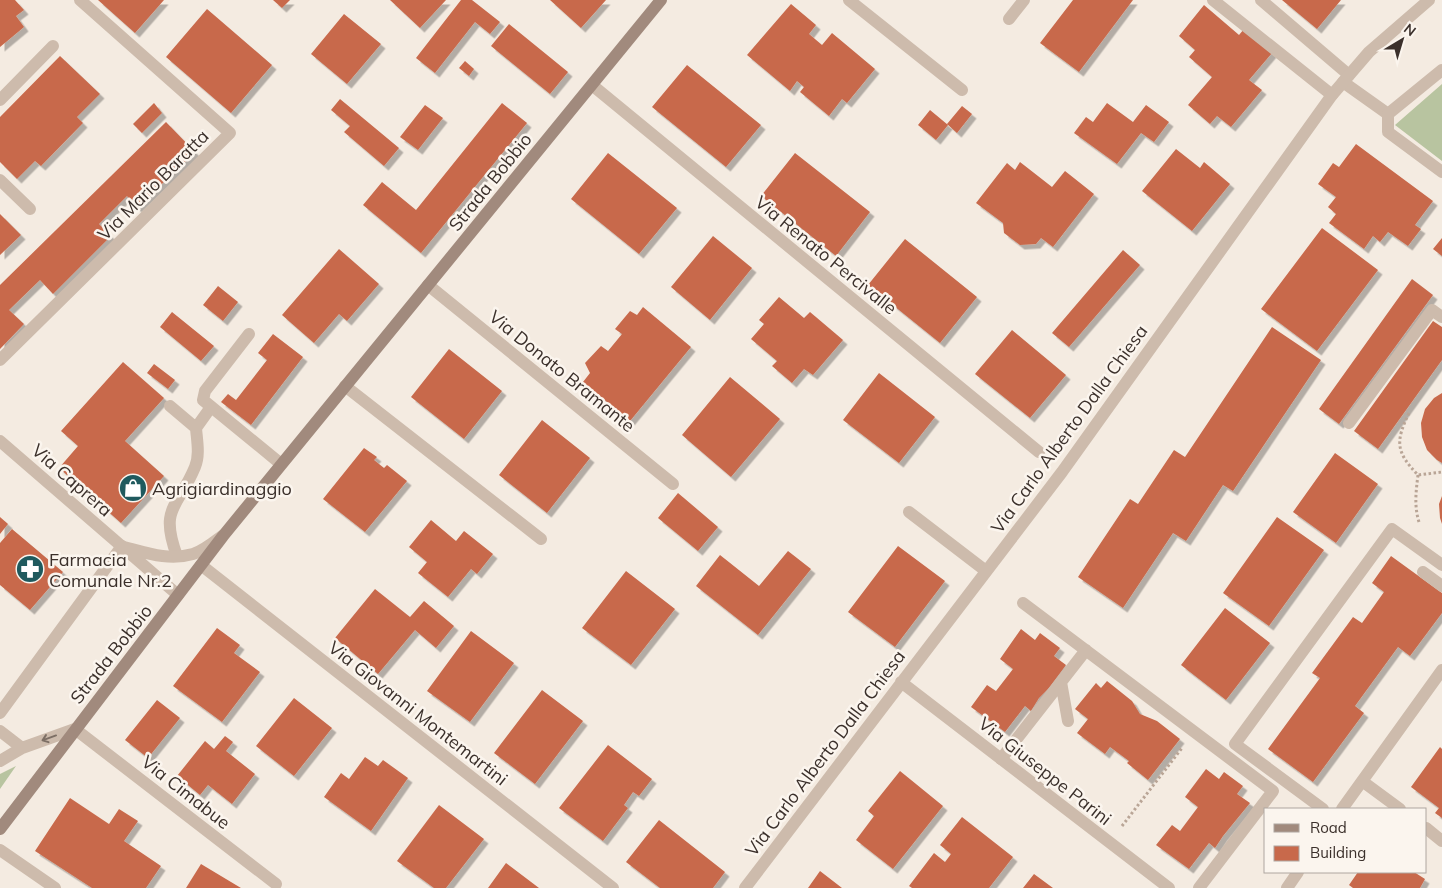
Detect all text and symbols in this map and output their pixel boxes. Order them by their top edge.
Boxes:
north arrow [1377,15,1427,65]
text: N [1400,19,1420,40]
street label: Via Mario Baratta [93,125,213,245]
street label: Strada Bobbio [443,128,537,236]
street label: Via Renato Percivalle [750,191,902,319]
street label: Via Donato Bramante [484,305,640,437]
street label: Via Carlo Alberto Dalla Chiesa [986,320,1152,538]
street label: Via Caprera [27,439,117,521]
shop icon: Agrigiardinaggio [118,473,148,503]
place label: Agrigiardinaggio [152,477,292,500]
place label: Farmacia Comunale Nr.2 [49,548,172,592]
pharmacy icon: Farmacia Comunale Nr.2 [15,554,45,584]
street label: Strada Bobbio [65,600,157,708]
street label: Via Giovanni Montemartini [324,636,512,790]
street label: Via Carlo Alberto Dalla Chiesa [740,645,910,861]
street label: Via Giuseppe Parini [974,712,1116,830]
one-way arrow [41,734,57,743]
street label: Via Cimabue [137,750,235,834]
legend [1264,808,1427,873]
text: Road [1310,818,1347,837]
text: Building [1310,843,1366,862]

